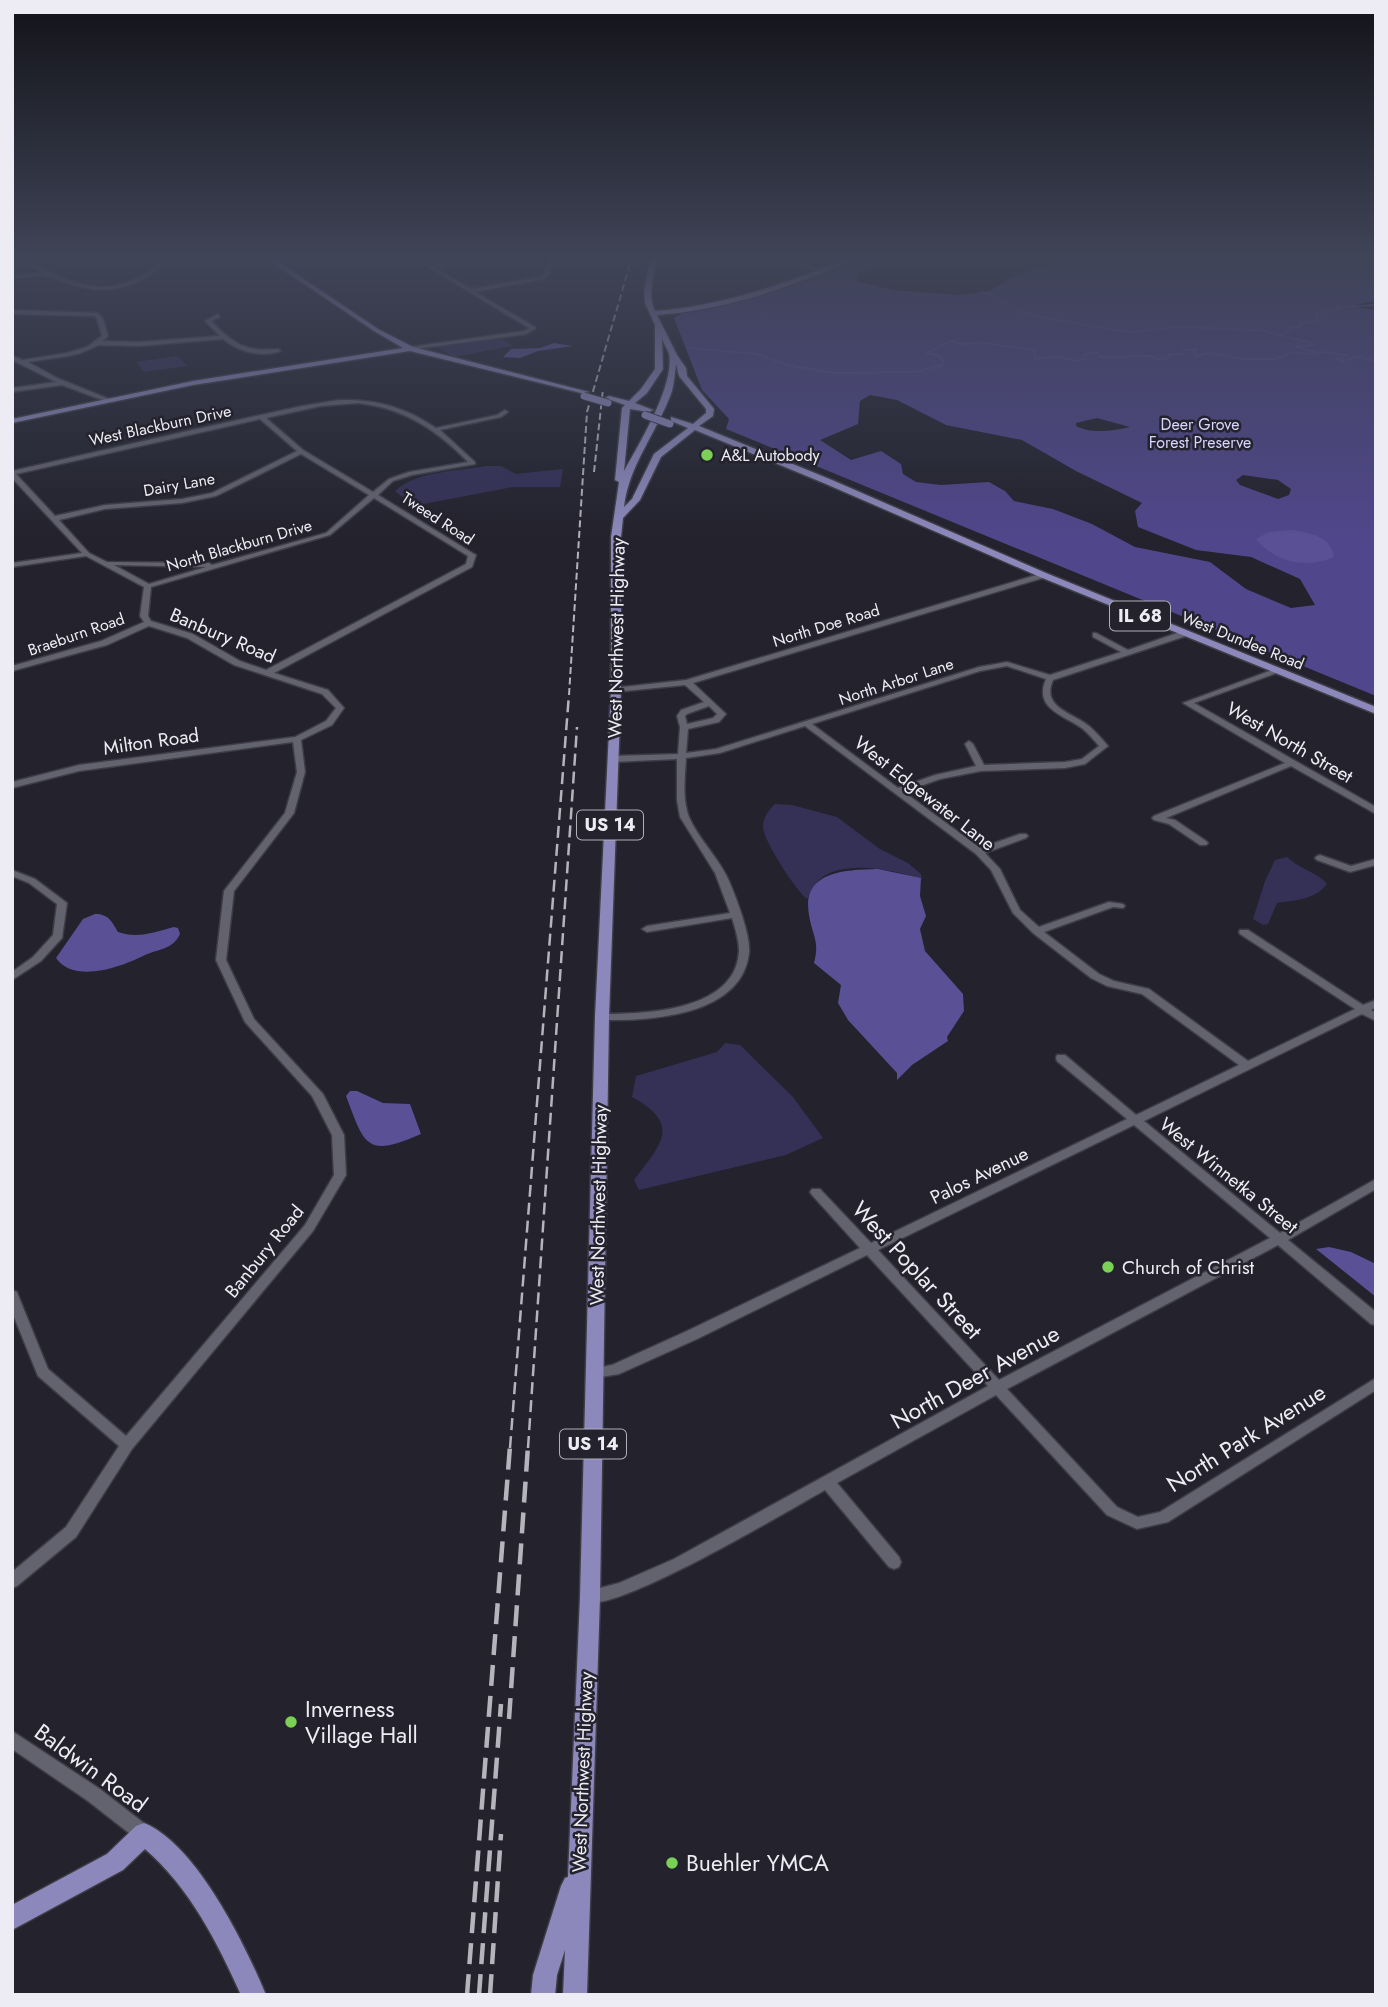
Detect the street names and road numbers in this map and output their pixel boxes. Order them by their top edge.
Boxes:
street label: West Blackburn Drive [87,399,233,452]
street label: Dairy Lane [142,467,217,502]
street label: Tweed Road [397,486,479,551]
street label: North Blackburn Drive [164,514,315,577]
street label: West Northwest Highway [601,537,632,739]
street label: North Doe Road [770,598,883,653]
street label: Banbury Road [166,601,280,670]
road number: IL 68 [1110,602,1170,630]
street label: West Dundee Road [1178,605,1308,676]
street label: Braeburn Road [25,607,128,662]
street label: North Arbor Lane [836,652,956,711]
street label: West North Street [1221,695,1358,790]
street label: Milton Road [102,721,201,762]
street label: West Edgewater Lane [848,730,1001,857]
road number: US 14 [577,810,643,840]
street label: West Northwest Highway [583,1104,614,1306]
street label: West Winnetka Street [1154,1111,1304,1240]
street label: Palos Avenue [926,1140,1033,1211]
street label: West Poplar Street [844,1193,990,1347]
street label: Banbury Road [218,1199,310,1304]
street label: North Deer Avenue [884,1316,1066,1438]
street label: North Park Avenue [1160,1375,1332,1501]
road number: US 14 [560,1429,626,1458]
street label: West Northwest Highway [566,1670,600,1873]
street label: Baldwin Road [27,1715,155,1821]

